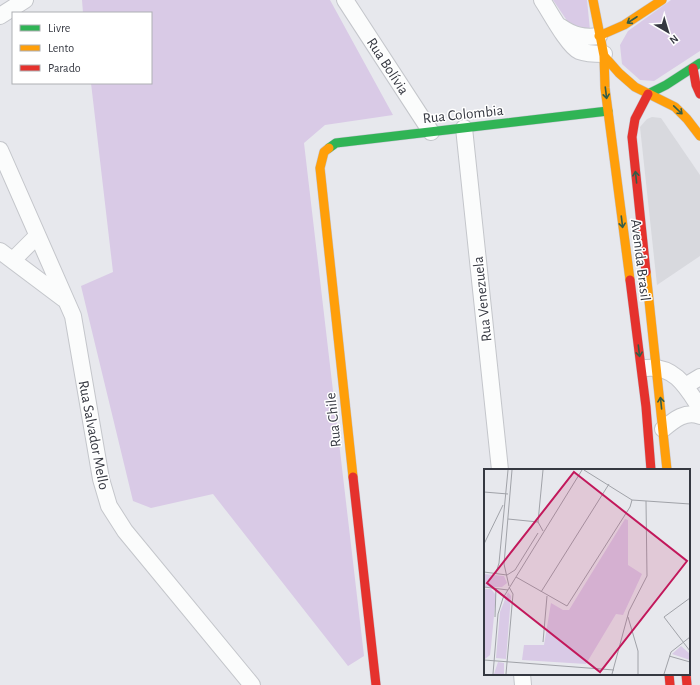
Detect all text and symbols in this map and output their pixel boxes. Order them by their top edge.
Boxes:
legend [12,12,152,84]
north arrow [648,12,688,52]
one-way arrow [627,16,638,24]
text: Livre [48,22,70,34]
text: N [667,33,680,46]
street label: Rua Bolívia [364,35,411,97]
text: Lento [48,42,74,54]
text: Parado [48,62,81,74]
one-way arrow [602,86,609,99]
street label: Rua Colombia [422,103,504,126]
one-way arrow [673,105,683,115]
one-way arrow [632,171,640,184]
one-way arrow [618,215,626,228]
street label: Avenida Brasil [628,218,653,302]
street label: Rua Venezuela [471,255,494,342]
one-way arrow [635,344,643,357]
street label: Rua Salvador Mello [76,379,111,491]
street label: Rua Chile [323,392,344,448]
one-way arrow [657,397,665,410]
inset map [484,469,690,675]

